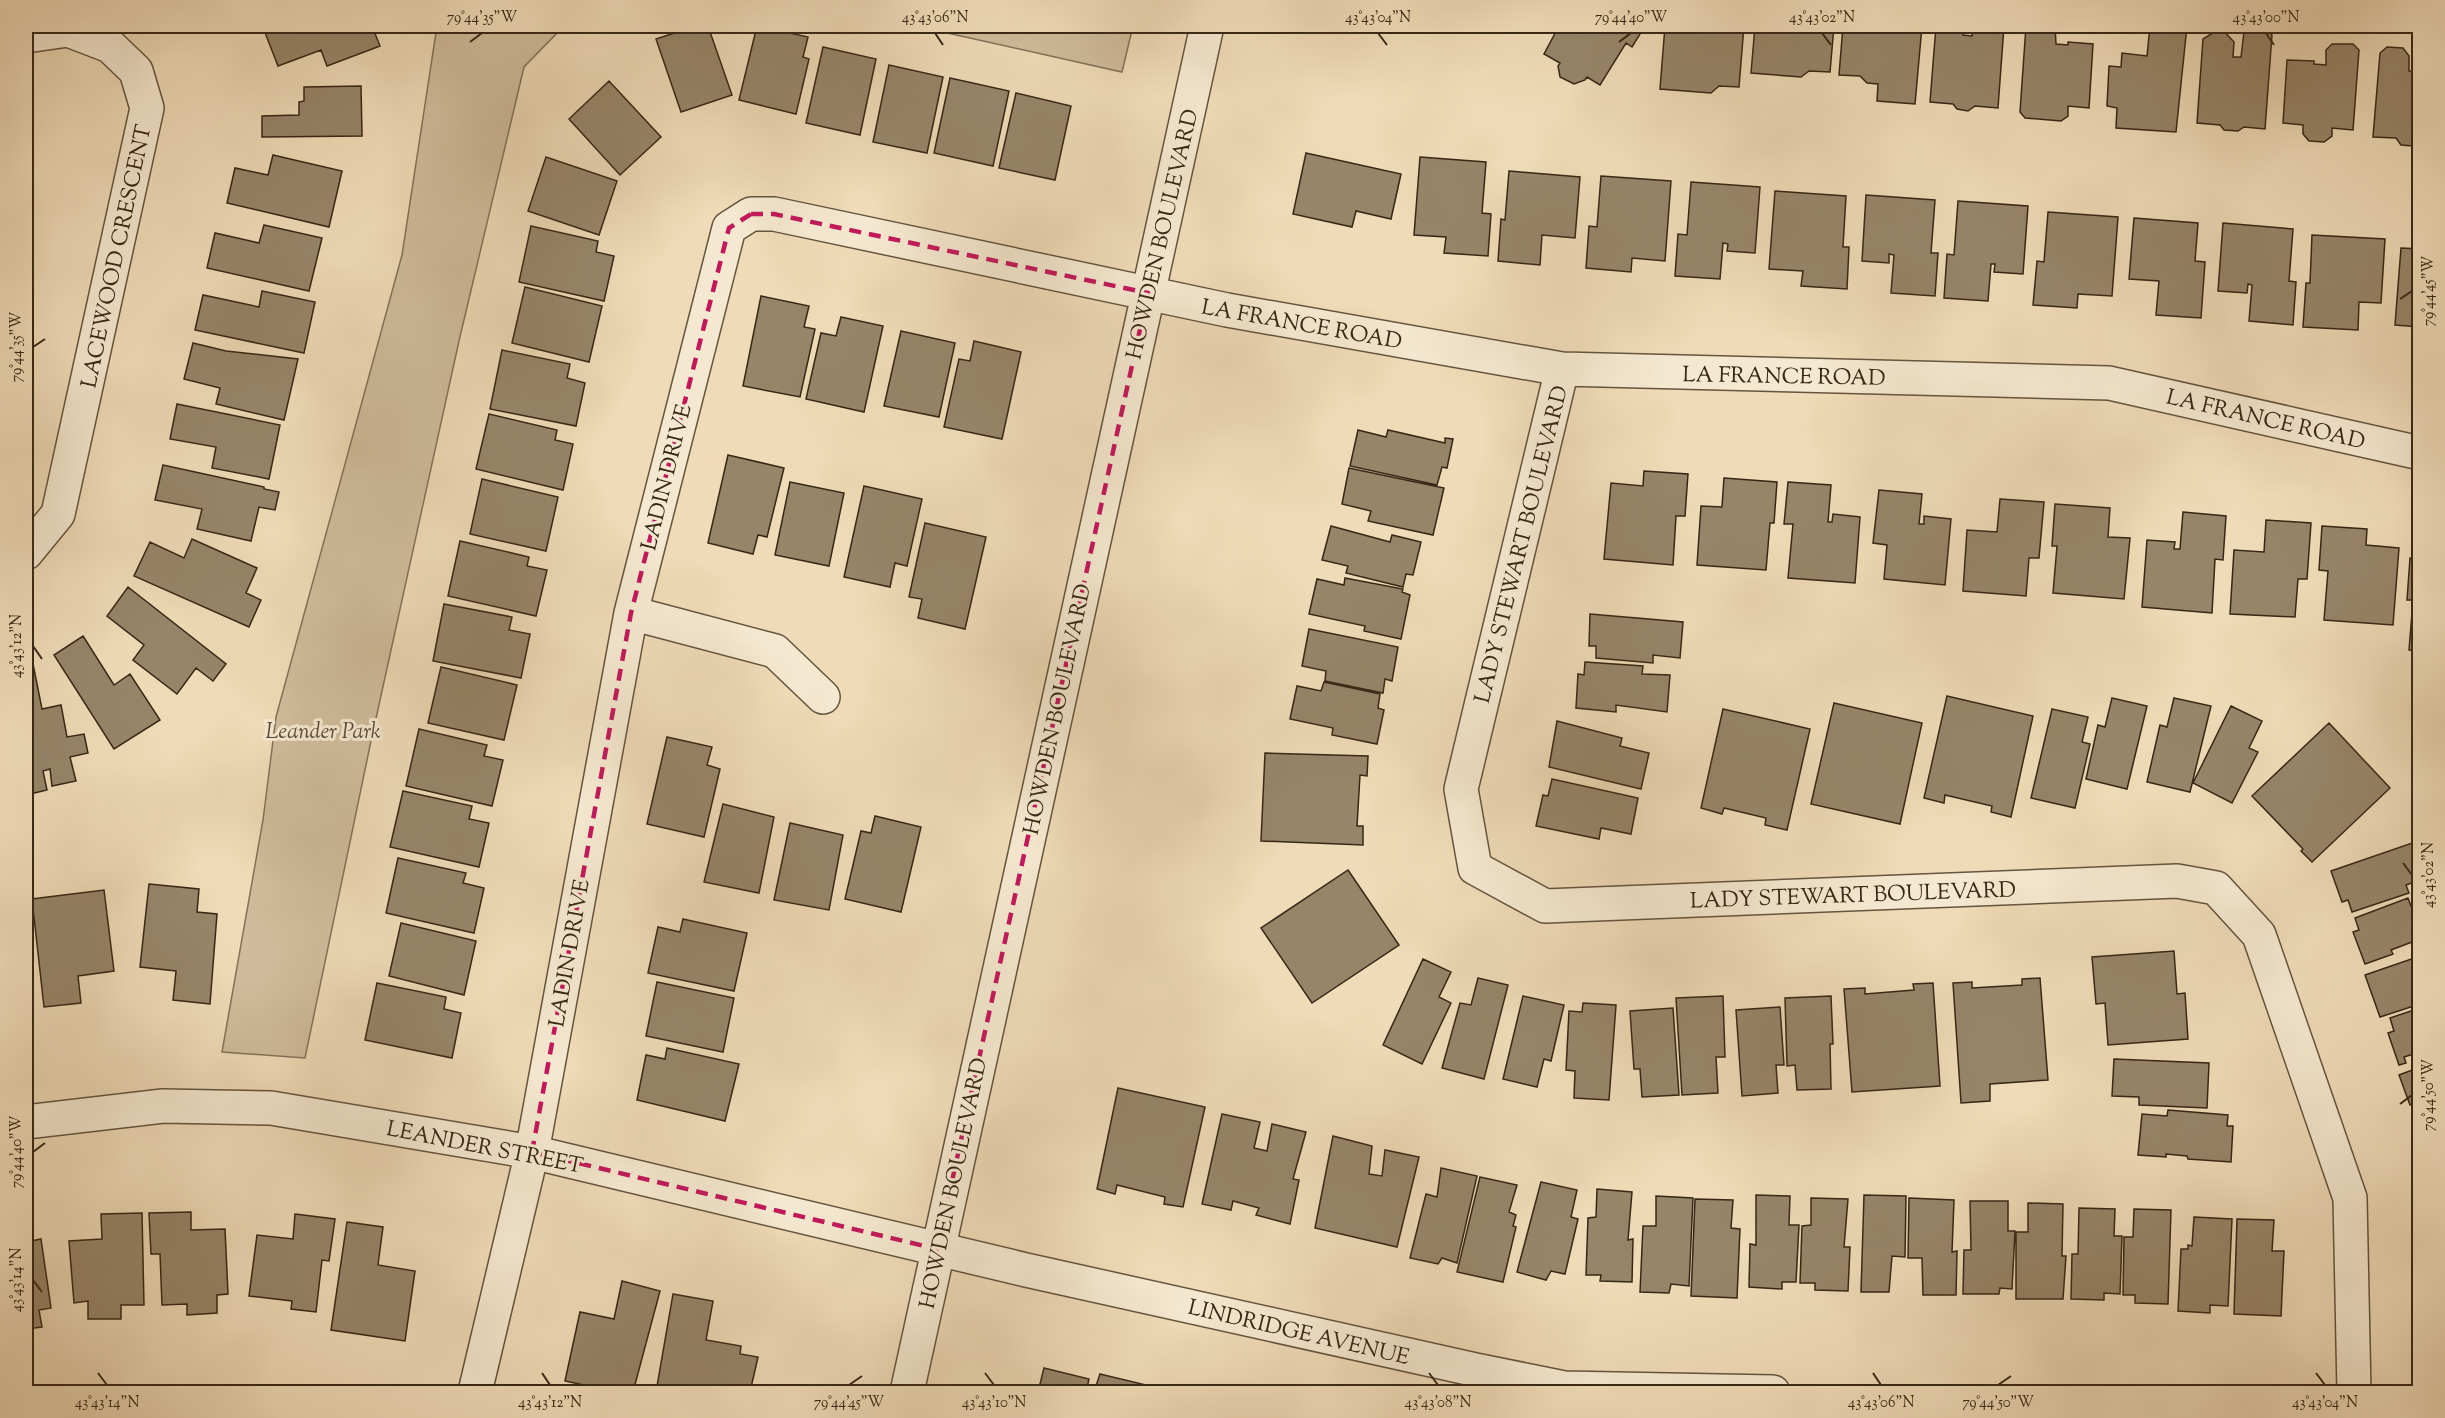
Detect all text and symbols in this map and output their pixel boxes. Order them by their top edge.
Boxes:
text: 79°44'35"W [447,8,517,29]
text: 43°43'06"N [902,8,968,29]
text: 43°43'04"N [1345,8,1411,29]
text: 79°44'40"W [1595,8,1668,29]
text: 43°43'02"N [1789,8,1855,29]
text: 43°43'00"N [2233,8,2299,29]
street label: HOWDEN BOULEVARD [1120,106,1208,363]
street label: LACEWOOD CRESCENT [74,121,162,391]
text: 79°44'45"W [2419,255,2440,326]
street label: LA FRANCE ROAD [1199,293,1404,359]
text: 79°44'35"W [7,312,28,382]
street label: LA FRANCE ROAD [1682,360,1886,396]
street label: LA FRANCE ROAD [2163,382,2368,459]
street label: LADY STEWART BOULEVARD [1468,383,1578,707]
street label: LADIN DRIVE [634,401,702,554]
street label: HOWDEN BOULEVARD [1017,581,1101,838]
text: 43°43'12"N [7,614,28,678]
park label: Leander Park [265,717,381,749]
text: 43°43'02"N [2419,842,2440,908]
street label: LADY STEWART BOULEVARD [1690,875,2017,919]
street label: LADIN DRIVE [542,877,600,1030]
street label: HOWDEN BOULEVARD [913,1055,997,1312]
text: 79°44'50"W [2419,1059,2440,1131]
street label: LEANDER STREET [383,1114,586,1184]
text: 79°44'40"W [7,1115,28,1188]
text: 43°43'14"N [7,1248,28,1312]
street label: LINDRIDGE AVENUE [1184,1293,1412,1375]
text: 43°43'14"N [75,1393,139,1414]
text: 43°43'12"N [518,1393,582,1414]
text: 79°44'45"W [814,1393,885,1414]
text: 43°43'10"N [962,1393,1026,1414]
text: 43°43'08"N [1405,1393,1471,1414]
text: 43°43'06"N [1848,1393,1914,1414]
text: 79°44'50"W [1962,1393,2034,1414]
text: 43°43'04"N [2292,1393,2358,1414]

